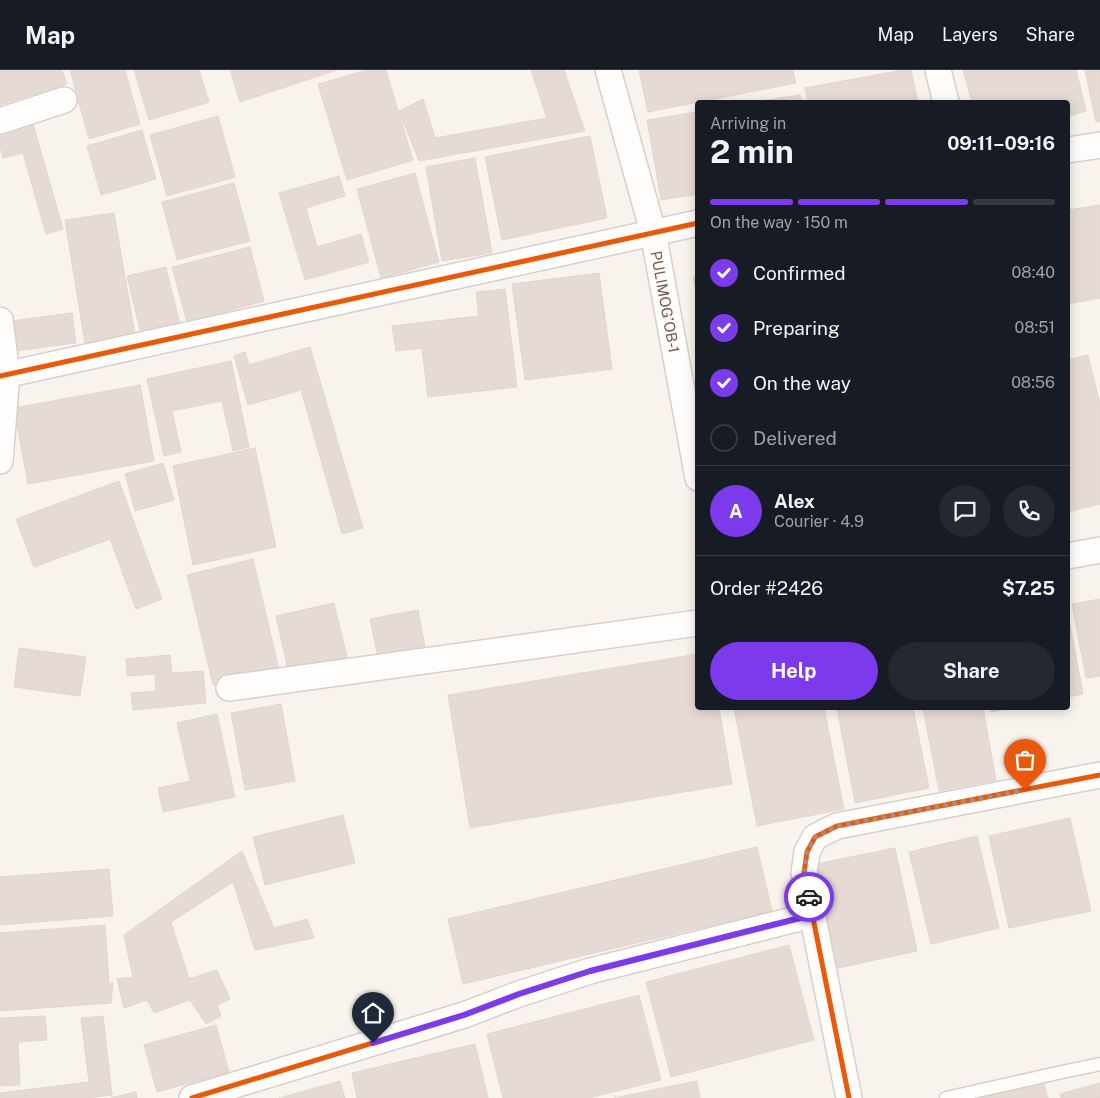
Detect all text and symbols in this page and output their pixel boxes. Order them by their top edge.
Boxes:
text: Map [25,21,75,49]
text: Map [878,24,914,45]
text: Layers [942,24,998,45]
text: Share [1026,24,1075,45]
text: Arriving in [710,114,786,133]
text: 09:11–09:16 [947,132,1055,154]
text: 2 min [710,133,794,170]
text: On the way · 150 m [710,213,848,232]
street label: PULIMOG’OB-1 [648,249,683,354]
icon: check [710,259,738,287]
text: Confirmed [753,262,846,284]
text: 08:40 [1012,263,1055,282]
icon: check [710,314,738,342]
text: Preparing [753,317,840,339]
text: 08:51 [1015,318,1055,337]
icon: check [710,369,738,397]
text: On the way [753,372,851,394]
text: 08:56 [1011,373,1055,392]
text: Delivered [753,427,837,449]
button: chat [939,485,991,537]
button: phone [1003,485,1055,537]
text: Alex [774,490,815,512]
text: A [729,500,743,522]
text: Courier · 4.9 [774,512,864,531]
text: Order #2426 [710,577,823,599]
text: $7.25 [1002,577,1055,599]
button: Help [710,642,878,700]
button: Share [888,642,1055,700]
pin [1004,739,1046,790]
icon: bag [1011,746,1039,774]
courier [784,872,834,922]
icon: car [795,883,823,911]
pin [352,992,394,1043]
icon: home [359,999,387,1027]

